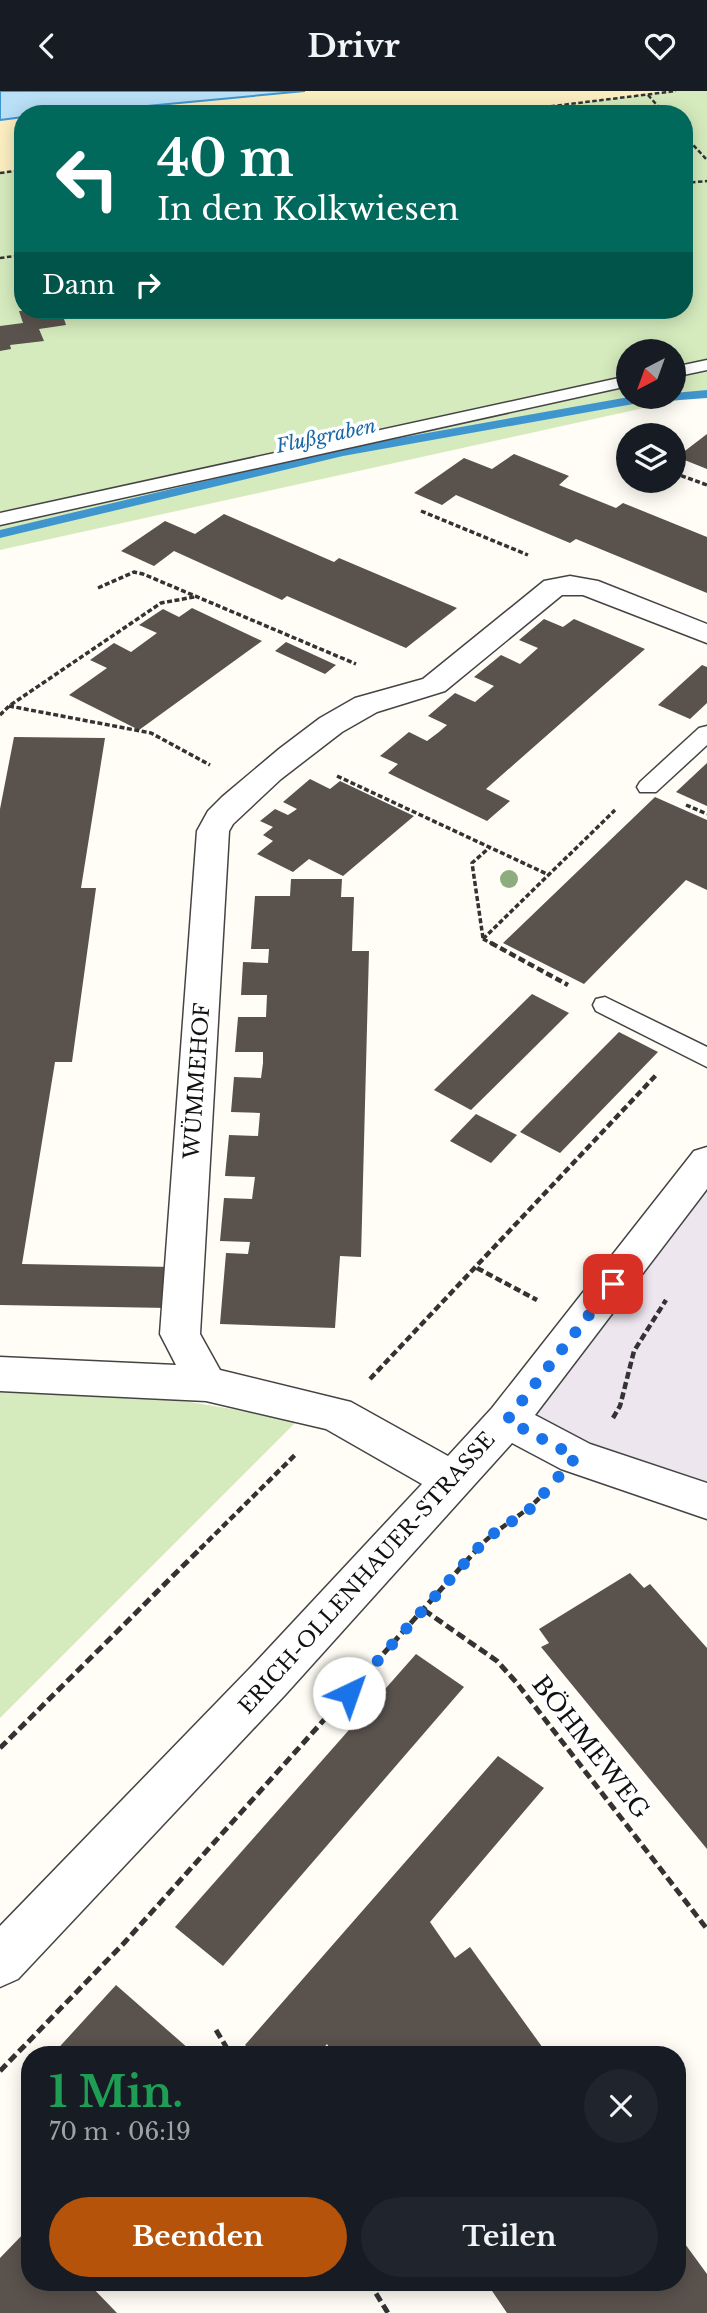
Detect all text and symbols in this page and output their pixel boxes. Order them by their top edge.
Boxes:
text: Drivr [307,26,400,66]
icon: back [28,27,66,65]
icon: heart [641,27,679,65]
text: 40 m [157,128,294,189]
icon: left [42,133,133,224]
text: In den Kolkwiesen [157,189,459,229]
icon: right [129,266,167,304]
text: Dann [42,269,115,301]
north arrow [616,339,686,409]
map controls [616,339,686,493]
water label: Flußgraben [273,414,378,458]
button: layers [616,423,686,493]
street label: WÜMMEHOF [178,1002,215,1161]
pin [583,1254,643,1314]
icon: arrive [594,1265,632,1303]
street label: ERICH-OLLENHAUER-STRASSE [234,1427,500,1719]
position arrow [312,1656,386,1730]
street label: BÖHMEWEG [526,1670,656,1824]
text: 1 Min. [49,2066,183,2118]
button: close [584,2069,658,2143]
text: 70 m · 06:19 [49,2118,191,2146]
button: Beenden [49,2197,347,2277]
button: Teilen [361,2197,658,2277]

